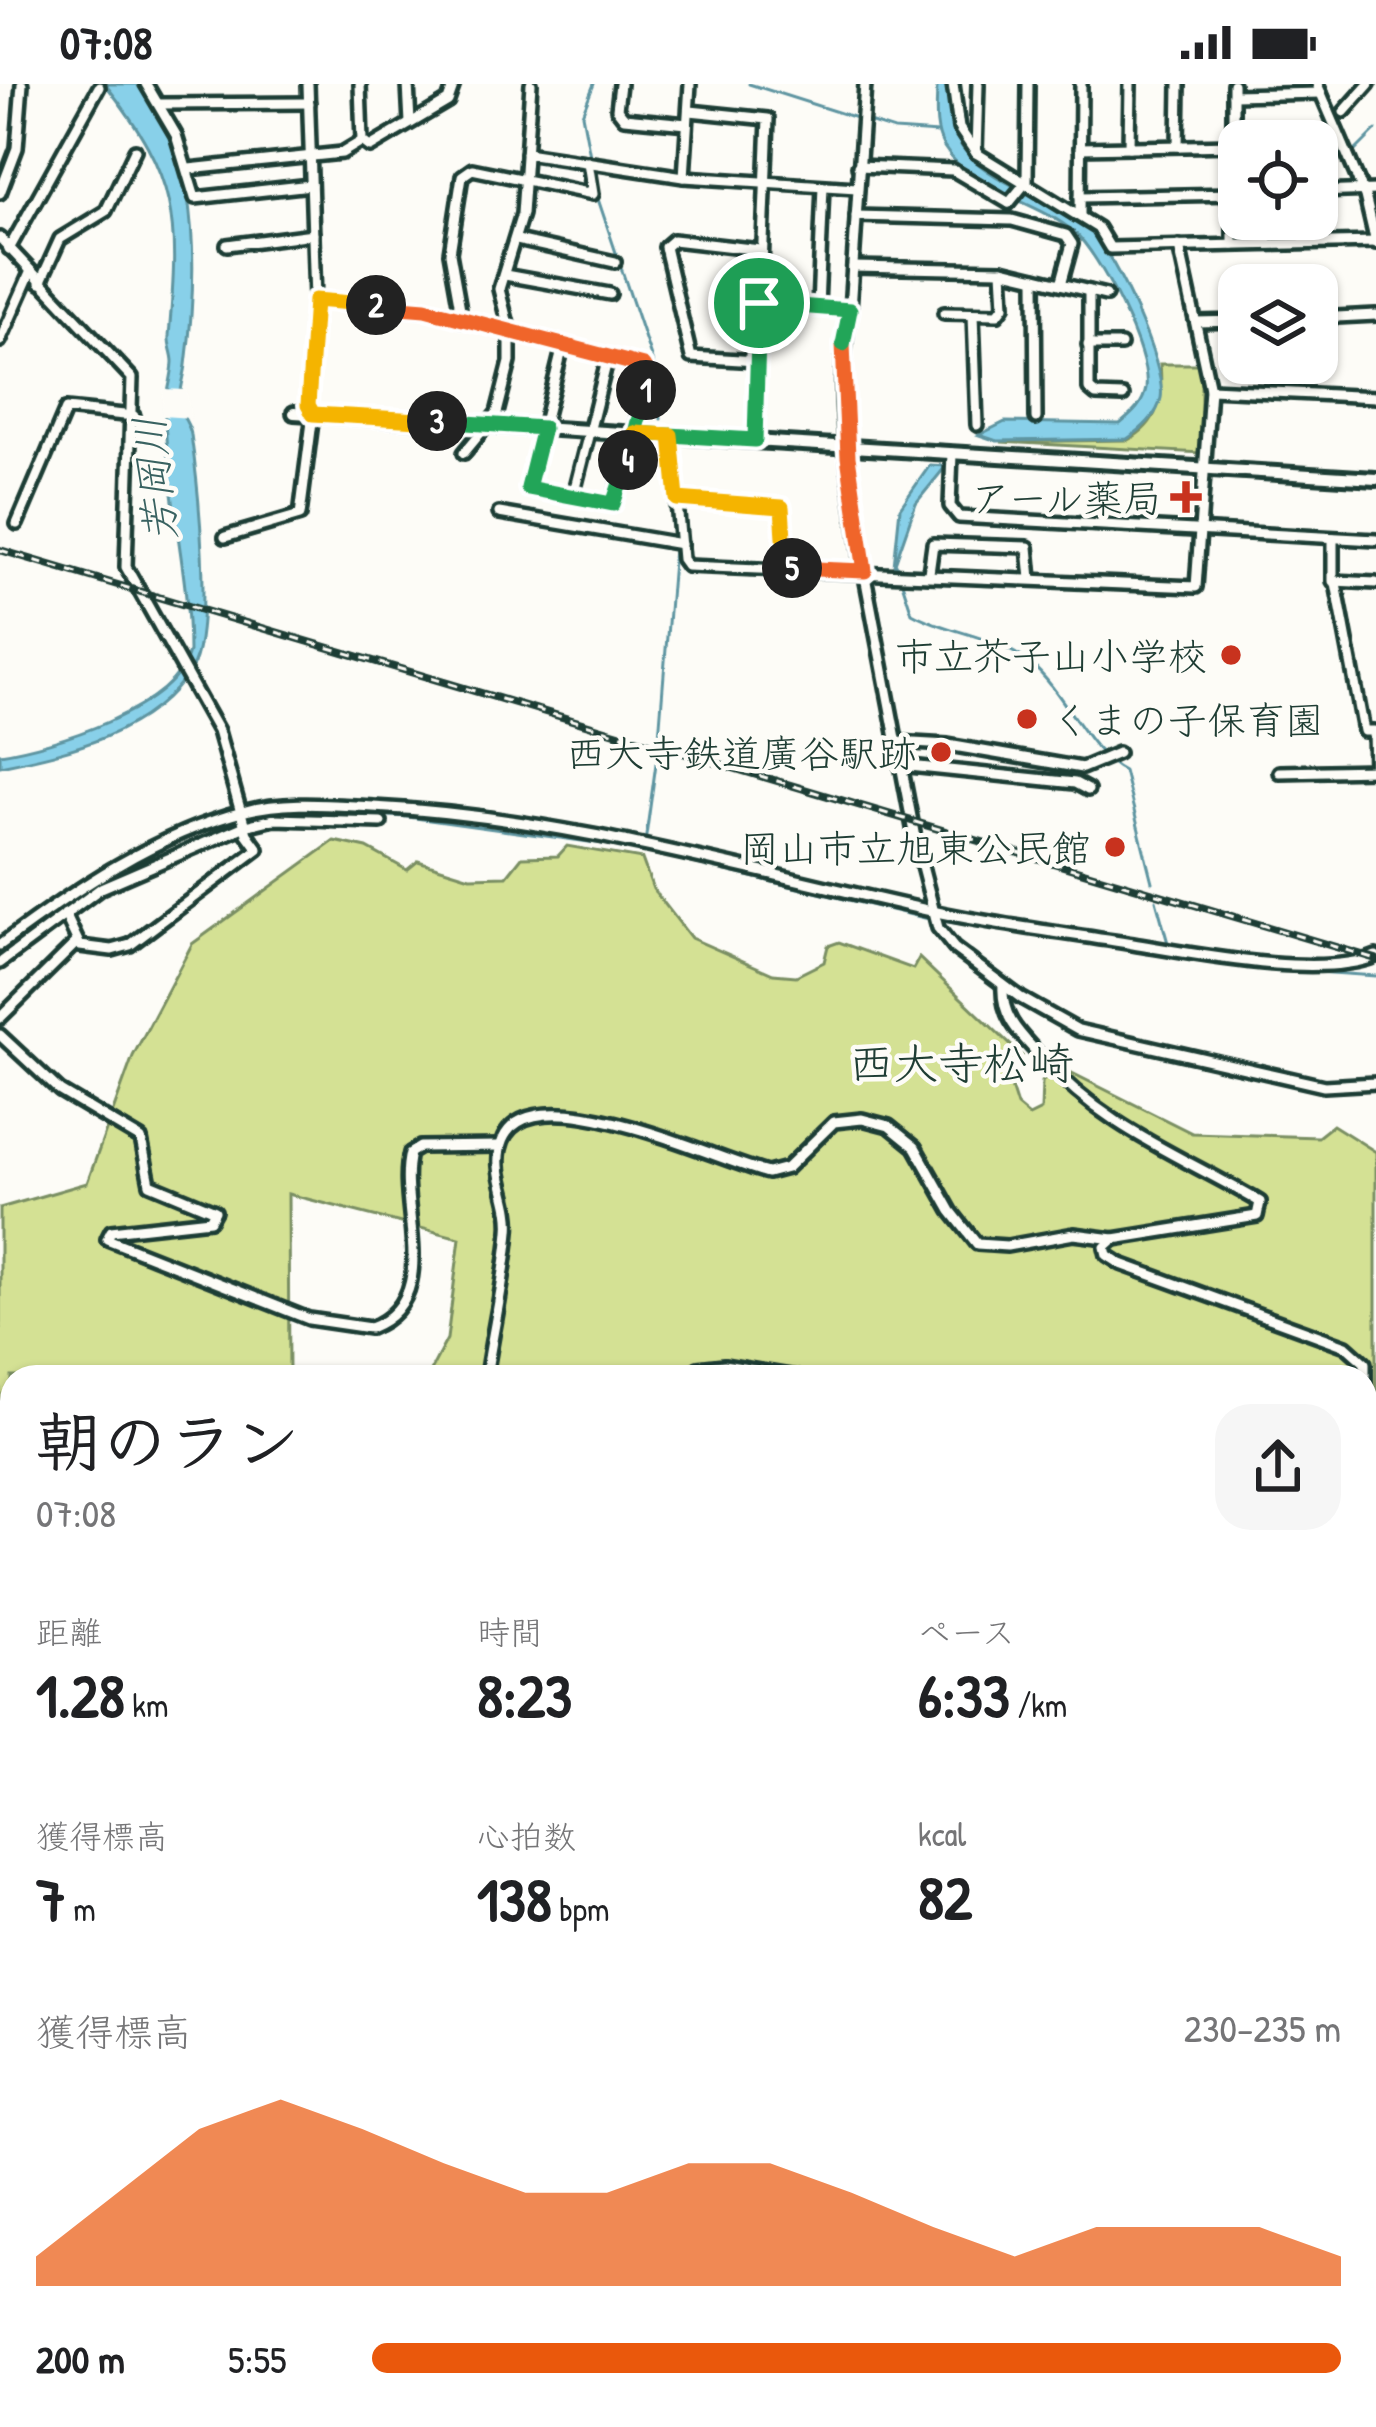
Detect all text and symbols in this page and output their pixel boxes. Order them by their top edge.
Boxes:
text: 07:08 [60,12,153,73]
map controls [1218,120,1338,384]
button: locate [1218,120,1338,240]
pin [708,252,810,354]
button: layers [1218,264,1338,384]
icon: arrive [726,270,792,336]
pin: 2 [346,275,406,335]
text: 2 [368,283,384,327]
pin: 1 [616,360,676,420]
text: 1 [640,368,652,412]
pin: 3 [407,391,467,451]
text: 3 [430,399,444,443]
water label: 芳岡川 [119,413,189,545]
pin: 4 [598,430,658,490]
text: 4 [622,438,634,482]
place label: アール薬局 [971,471,1162,524]
marker: アール薬局 [1173,484,1199,510]
pin: 5 [762,538,822,598]
text: 5 [785,546,799,590]
place label: 市立芥子山小学校 [895,629,1207,682]
marker: 市立芥子山小学校 [1218,642,1244,668]
place label: くまの子保育園 [1051,693,1324,746]
marker: くまの子保育園 [1014,706,1040,732]
place label: 西大寺鉄道廣谷駅跡 [566,726,917,779]
marker: 西大寺鉄道廣谷駅跡 [928,739,954,765]
place label: 岡山市立旭東公民館 [740,821,1091,874]
marker: 岡山市立旭東公民館 [1102,834,1128,860]
district label: 西大寺松崎 [848,1032,1074,1093]
text: 朝のラン [36,1396,300,1486]
button: share [1215,1404,1341,1530]
text: 07:08 [36,1486,116,1539]
text: 距離 [36,1610,102,1654]
text: 時間 [477,1610,543,1654]
text: ペース [918,1610,1015,1654]
text: 1.28 [36,1654,125,1736]
text: 8:23 [477,1654,572,1736]
text: 6:33 [918,1654,1010,1736]
text: km [125,1683,168,1727]
text: /km [1010,1683,1067,1727]
text: kcal [918,1812,966,1856]
text: 獲得標高 [36,1814,168,1858]
text: 心拍数 [477,1814,576,1858]
text: 82 [918,1856,972,1938]
text: 7 [36,1858,66,1940]
text: 138 [477,1858,552,1940]
text: m [66,1887,96,1931]
text: bpm [552,1887,609,1931]
text: 230–235 m [1184,2001,1341,2054]
text: 獲得標高 [36,2005,192,2058]
text: 200 m [36,2332,125,2385]
text: 5:55 [228,2332,287,2385]

